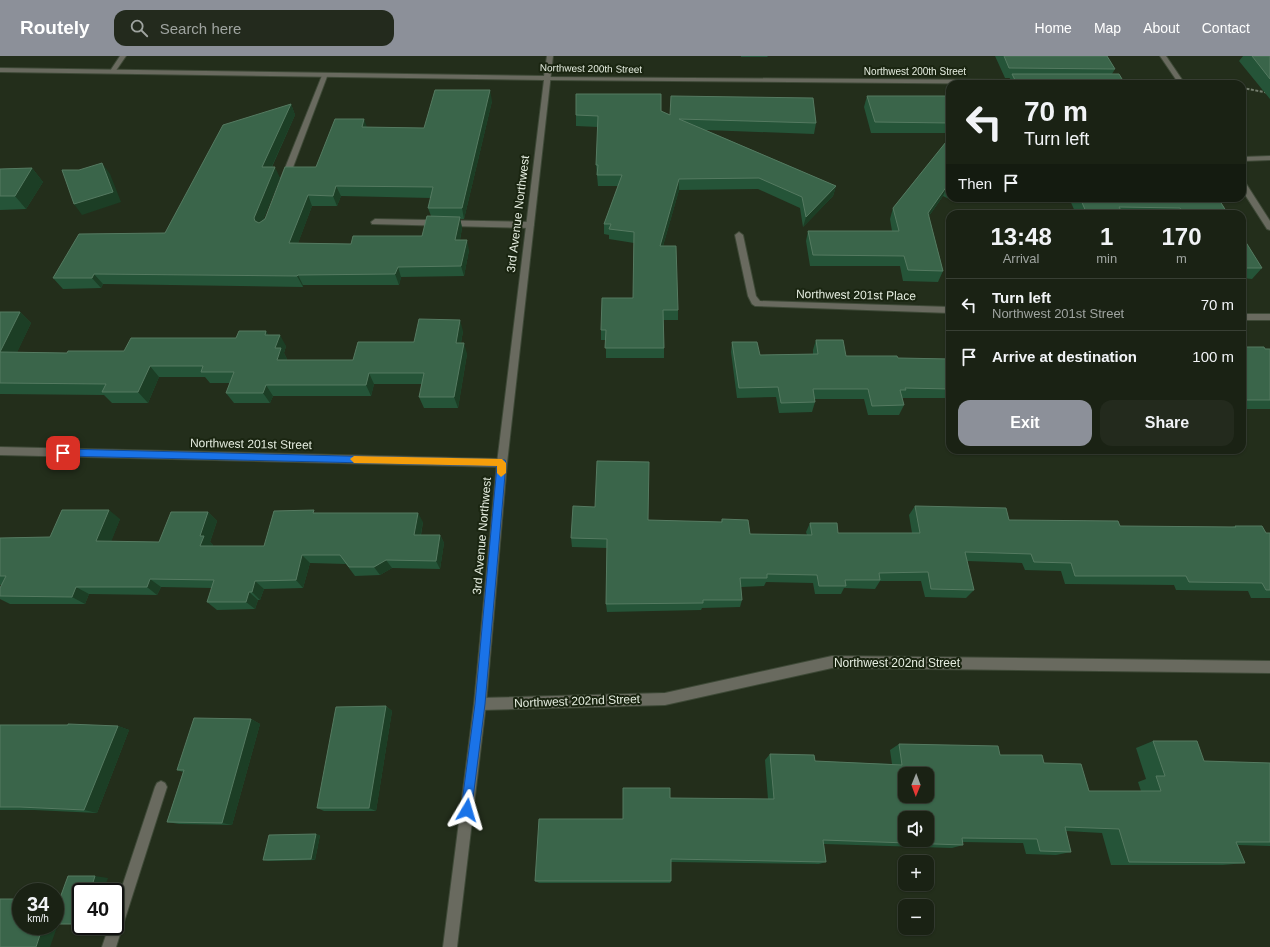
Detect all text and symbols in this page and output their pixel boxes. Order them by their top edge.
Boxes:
search box [114,10,394,46]
text: Routely [20,17,90,38]
icon: search [128,17,150,39]
text: Search here [160,20,241,37]
text: Home [1035,20,1072,36]
text: Map [1094,20,1121,36]
text: About [1143,20,1180,36]
text: Contact [1202,20,1250,36]
street label: Northwest 200th Street [540,62,642,75]
street label: Northwest 200th Street [864,66,966,77]
icon: left [958,96,1010,148]
text: 70 m [1024,96,1088,127]
text: Turn left [1024,129,1089,149]
street label: 3rd Avenue Northwest [504,154,532,273]
icon: arrive [1000,172,1022,194]
text: Then [958,175,992,192]
text: 13:48 [990,223,1052,250]
text: 1 [1100,223,1113,250]
text: 170 [1162,223,1202,250]
text: Arrival [1003,251,1040,266]
text: min [1096,251,1117,266]
text: m [1176,251,1187,266]
street label: Northwest 201st Place [796,287,916,303]
text: Turn left [992,289,1051,306]
icon: left [958,294,980,316]
text: 70 m [1201,296,1234,313]
text: Northwest 201st Street [992,306,1124,321]
icon: arrive [958,346,980,368]
text: Arrive at destination [992,348,1137,365]
text: 100 m [1192,348,1234,365]
button: Exit [958,400,1092,446]
button: Share [1100,400,1234,446]
pin [46,436,80,470]
street label: Northwest 201st Street [190,436,313,452]
icon: arrive [52,442,74,464]
street label: 3rd Avenue Northwest [470,476,494,595]
street label: Northwest 202nd Street [834,656,961,670]
street label: Northwest 202nd Street [514,692,641,710]
north arrow [898,767,934,803]
map controls [898,767,934,935]
position arrow [446,789,488,831]
button: sound [898,811,934,847]
button: + [898,855,934,891]
speed limit sign: 40 [72,883,124,935]
text: 34 [27,893,49,915]
button: − [898,899,934,935]
text: km/h [27,913,49,924]

